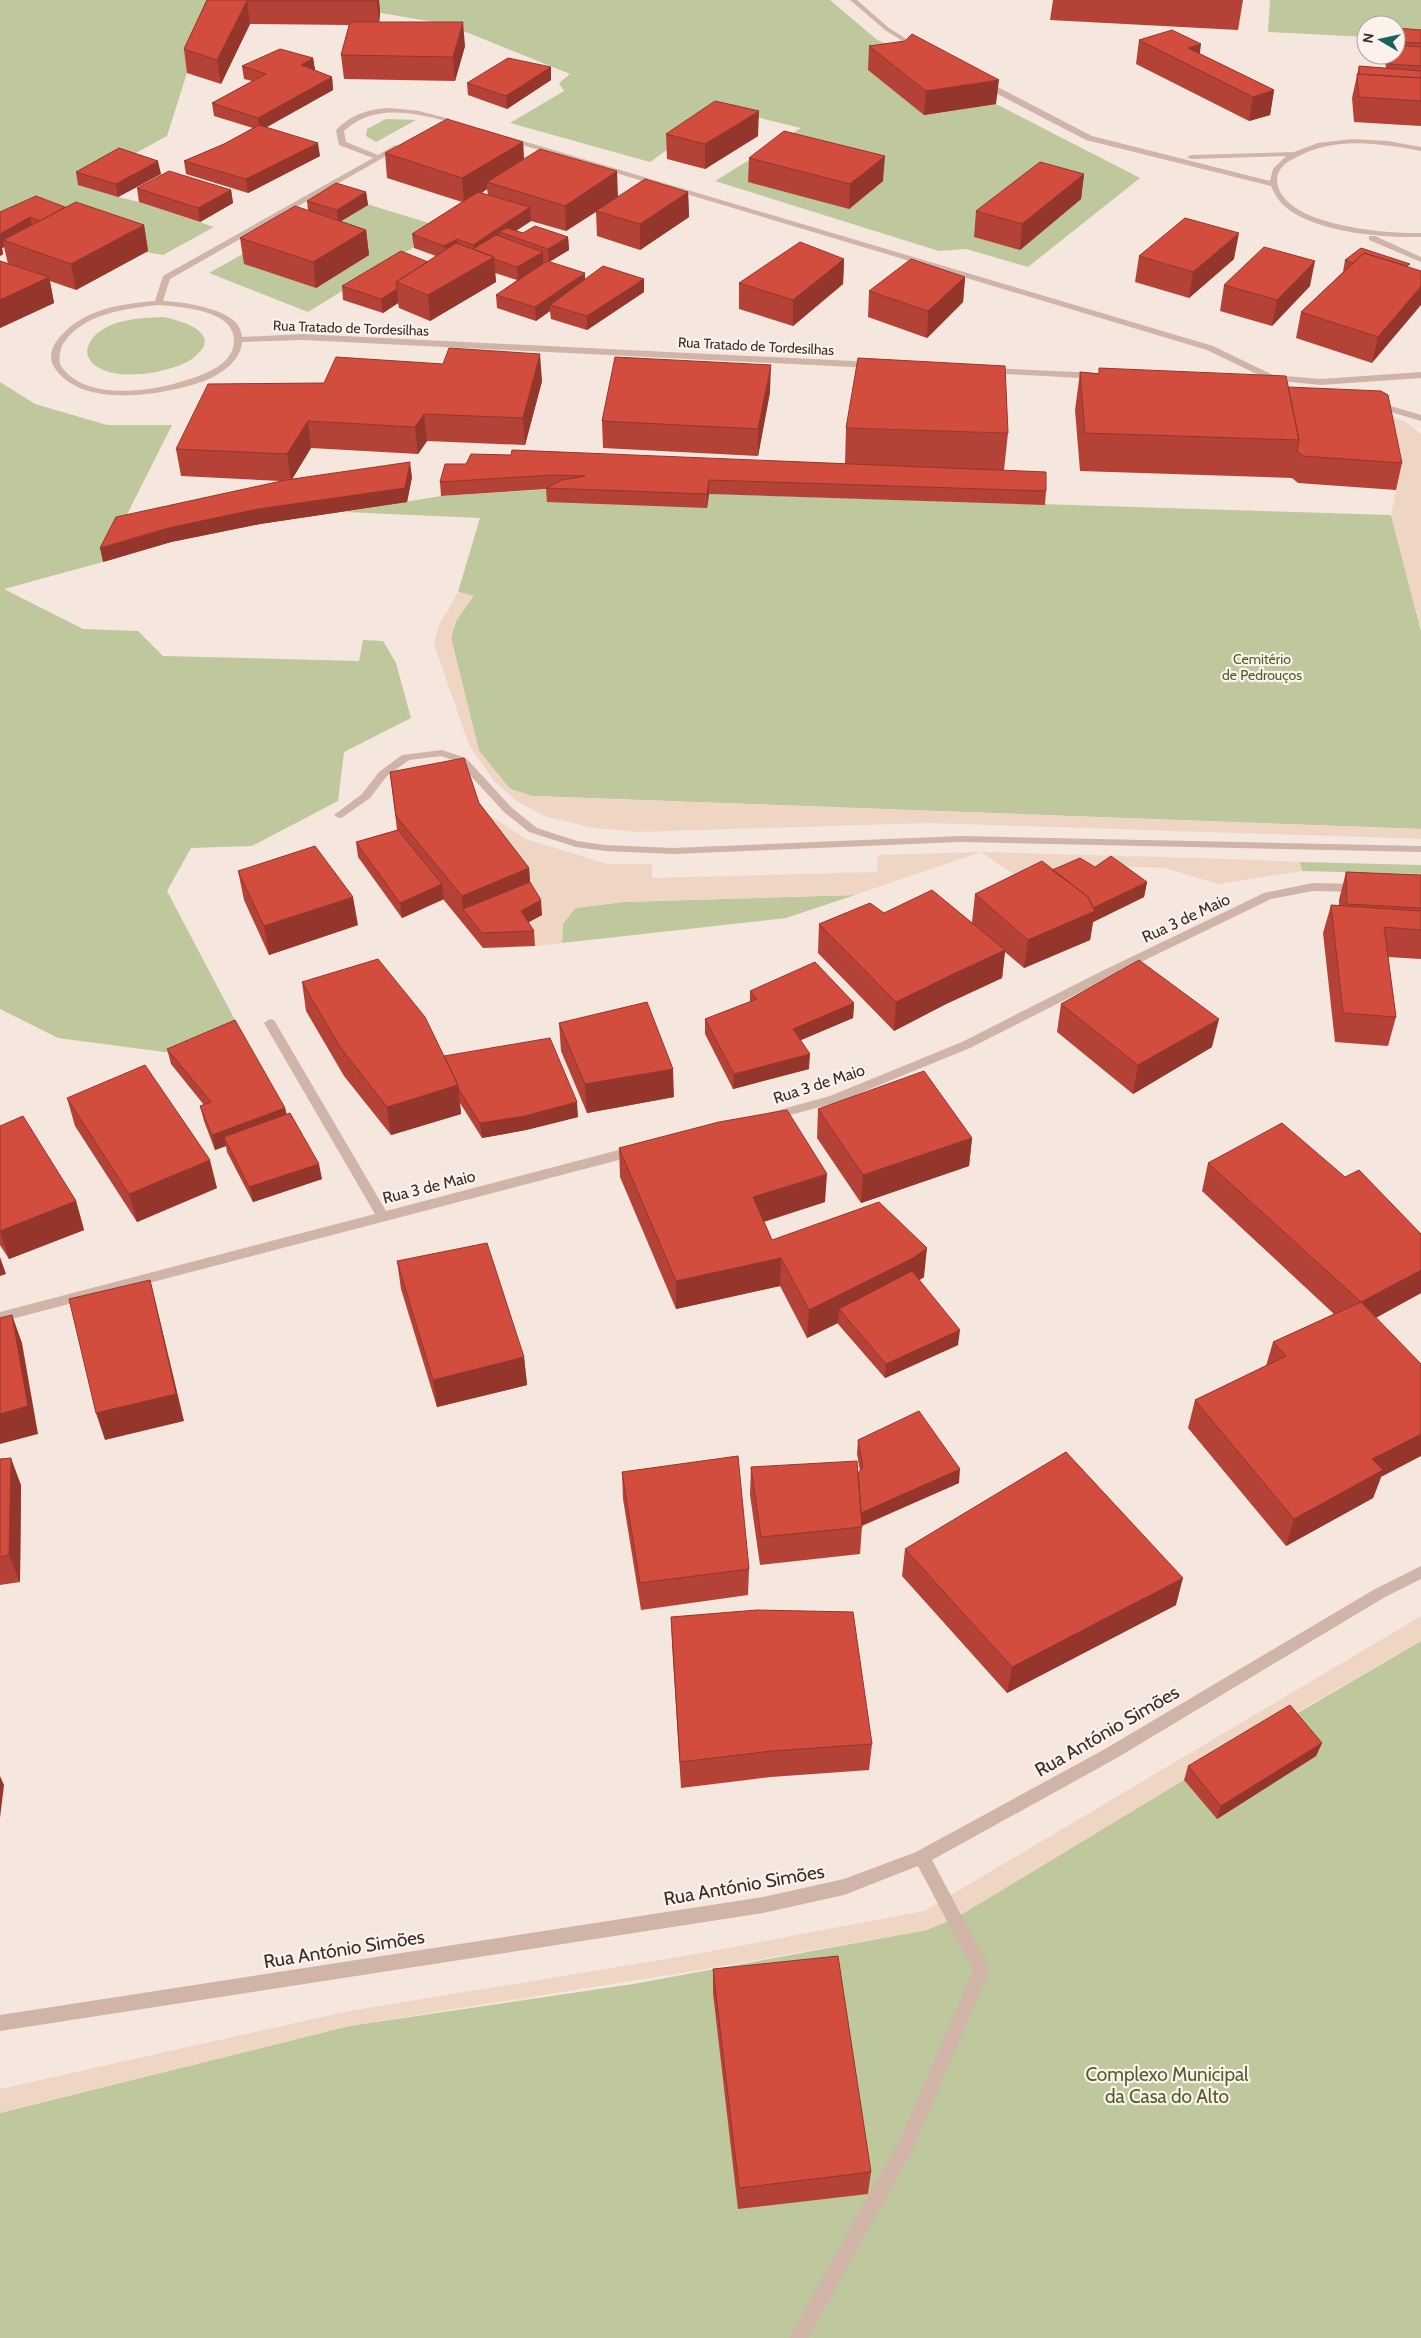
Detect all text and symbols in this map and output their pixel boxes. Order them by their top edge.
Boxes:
north arrow [1356,15,1406,65]
text: N [1358,32,1378,44]
street label: Rua Tratado de Tordesilhas [273,316,430,340]
street label: Rua Tratado de Tordesilhas [678,333,835,359]
park label: Cemitério de Pedrouços [1222,650,1302,684]
street label: Rua 3 de Maio [1139,889,1233,947]
street label: Rua 3 de Maio [771,1060,867,1108]
street label: Rua 3 de Maio [381,1166,477,1208]
street label: Rua António Simões [1031,1680,1183,1782]
street label: Rua António Simões [662,1860,826,1910]
street label: Rua António Simões [262,1925,426,1973]
park label: Complexo Municipal da Casa do Alto [1085,2063,1249,2108]

